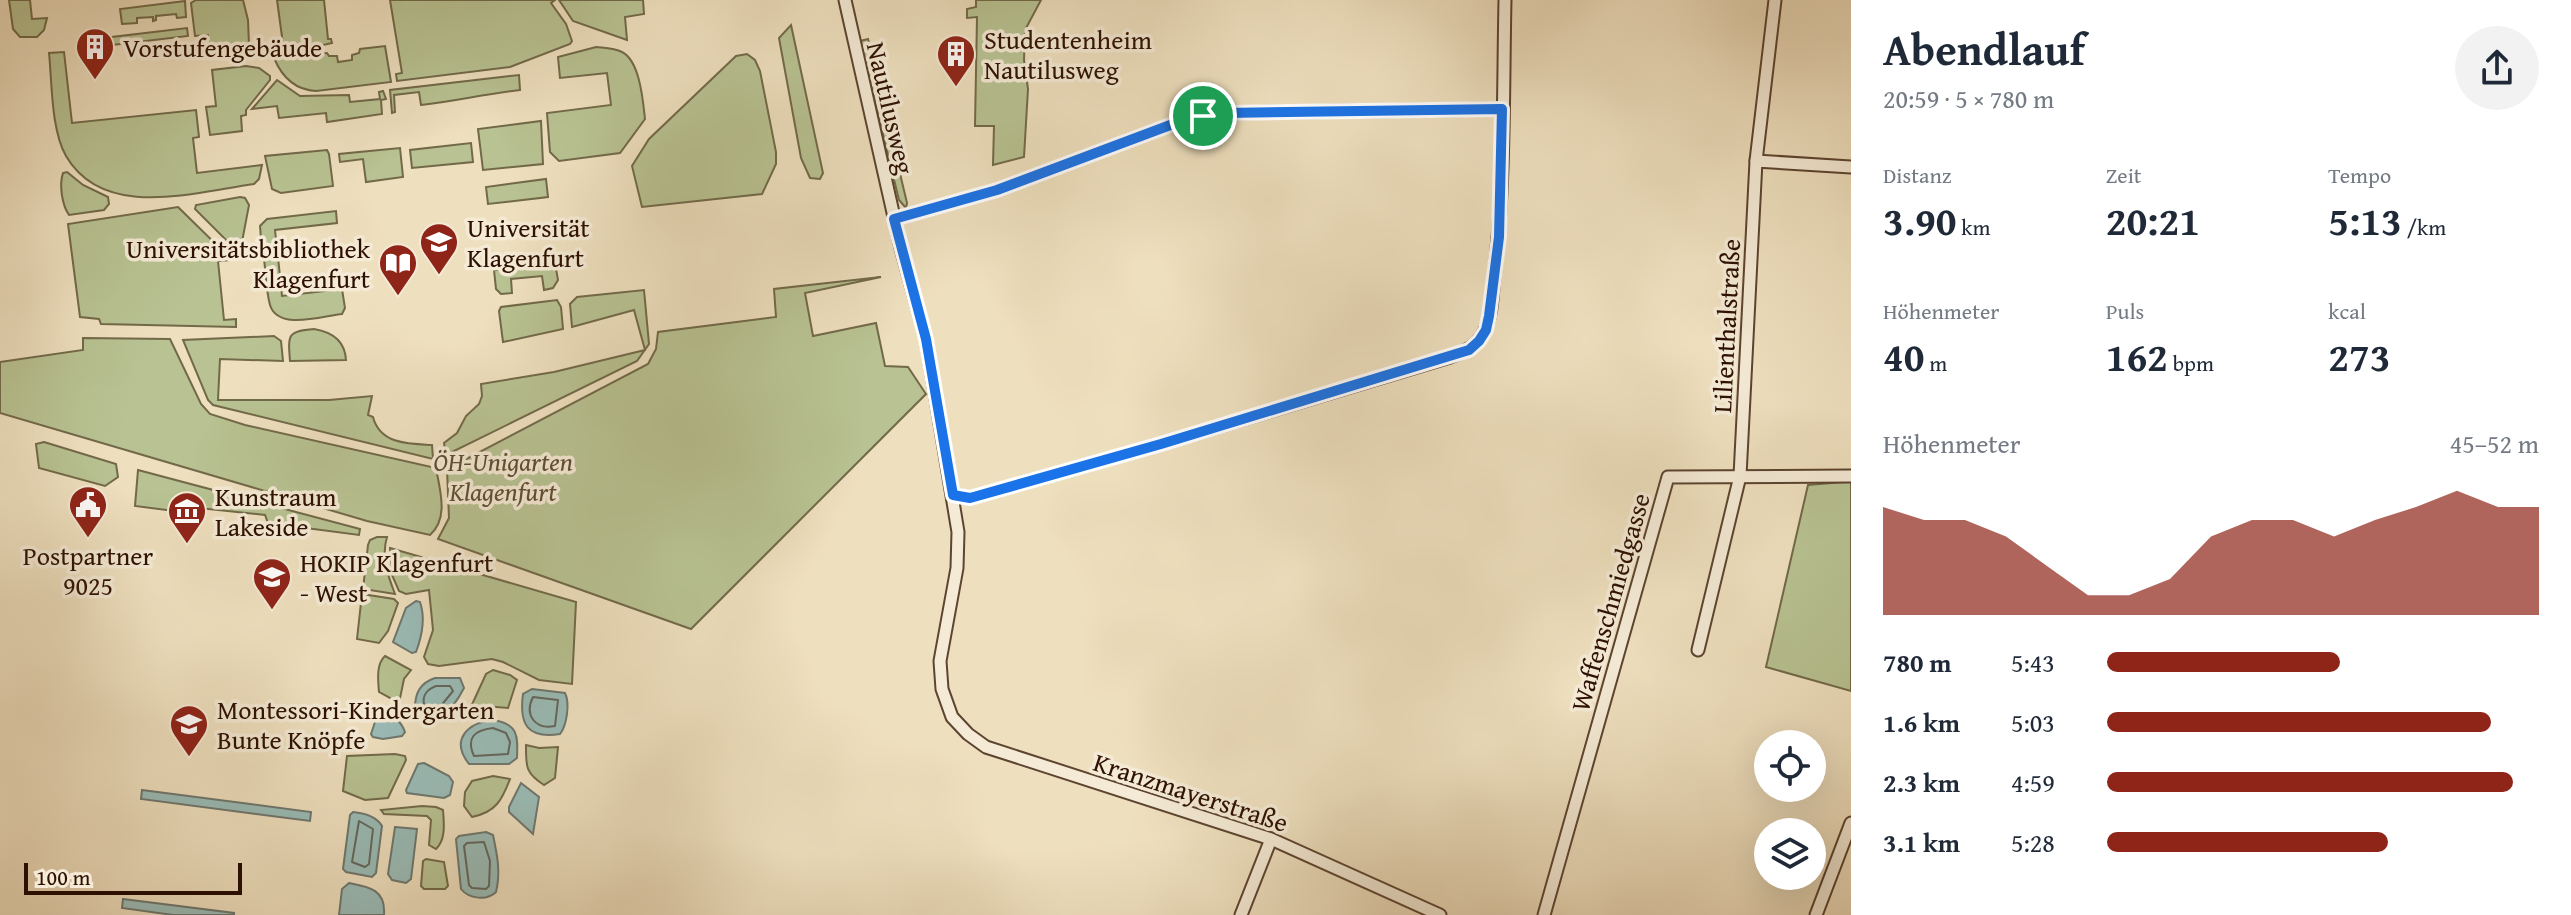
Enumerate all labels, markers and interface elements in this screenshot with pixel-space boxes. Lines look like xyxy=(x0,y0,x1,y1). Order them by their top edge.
text: Abendlauf xyxy=(1883,17,2085,81)
place label: Studentenheim Nautilusweg xyxy=(984,20,1152,89)
building icon: Vorstufengebäude xyxy=(74,26,116,81)
button: share xyxy=(2455,26,2539,110)
place label: Vorstufengebäude xyxy=(123,28,322,67)
building icon: Studentenheim Nautilusweg xyxy=(935,33,977,88)
street label: Nautilusweg xyxy=(857,38,925,178)
text: 20:59 · 5 × 780 m xyxy=(1883,79,2054,118)
pin xyxy=(1169,82,1237,150)
icon: arrive xyxy=(1181,94,1225,138)
text: Distanz xyxy=(1883,159,1951,191)
text: Zeit xyxy=(2106,159,2142,191)
text: Tempo xyxy=(2328,159,2391,191)
text: 3.90 xyxy=(1883,191,1956,250)
text: 20:21 xyxy=(2106,191,2200,250)
text: 5:13 xyxy=(2328,191,2402,250)
place label: Universität Klagenfurt xyxy=(467,208,590,277)
text: km xyxy=(1956,211,1990,243)
text: /km xyxy=(2402,211,2446,243)
school or university icon: Universität Klagenfurt xyxy=(418,221,460,276)
place label: Universitätsbibliothek Klagenfurt xyxy=(126,229,371,298)
street label: Lilienthalstraße xyxy=(1702,238,1750,414)
library icon: Universitätsbibliothek Klagenfurt xyxy=(377,242,419,297)
text: Höhenmeter xyxy=(1883,295,1999,327)
text: Puls xyxy=(2106,295,2144,327)
text: kcal xyxy=(2328,295,2366,327)
text: 40 xyxy=(1883,327,1924,386)
text: 162 xyxy=(2106,327,2168,386)
text: 273 xyxy=(2328,327,2391,386)
text: m xyxy=(1924,347,1947,379)
text: bpm xyxy=(2168,347,2214,379)
text: Höhenmeter xyxy=(1883,424,2020,463)
text: 45–52 m xyxy=(2450,424,2539,463)
park label: ÖH-Unigarten Klagenfurt xyxy=(433,442,573,511)
place label: Kunstraum Lakeside xyxy=(215,477,337,546)
public building icon: Postpartner 9025 xyxy=(67,484,109,539)
street label: Waffenschmiedgasse xyxy=(1560,488,1660,716)
museum icon: Kunstraum Lakeside xyxy=(166,490,208,545)
place label: Postpartner 9025 xyxy=(23,536,154,605)
place label: HOKIP Klagenfurt - West xyxy=(300,543,493,612)
school or university icon: HOKIP Klagenfurt - West xyxy=(251,556,293,611)
text: 780 m xyxy=(1883,643,1951,682)
text: 5:43 xyxy=(2011,643,2055,682)
place label: Montessori-Kindergarten Bunte Knöpfe xyxy=(217,690,495,759)
school or university icon: Montessori-Kindergarten Bunte Knöpfe xyxy=(168,703,210,758)
text: 1.6 km xyxy=(1883,703,1960,742)
text: 5:03 xyxy=(2011,703,2055,742)
map controls xyxy=(1754,730,1826,890)
button: locate xyxy=(1754,730,1826,802)
street label: Kranzmayerstraße xyxy=(1089,742,1293,842)
text: 2.3 km xyxy=(1883,763,1960,802)
text: 4:59 xyxy=(2011,763,2055,802)
button: layers xyxy=(1754,818,1826,890)
text: 3.1 km xyxy=(1883,823,1960,862)
text: 5:28 xyxy=(2011,823,2055,862)
scale bar xyxy=(24,859,242,895)
text: 100 m xyxy=(36,861,91,893)

